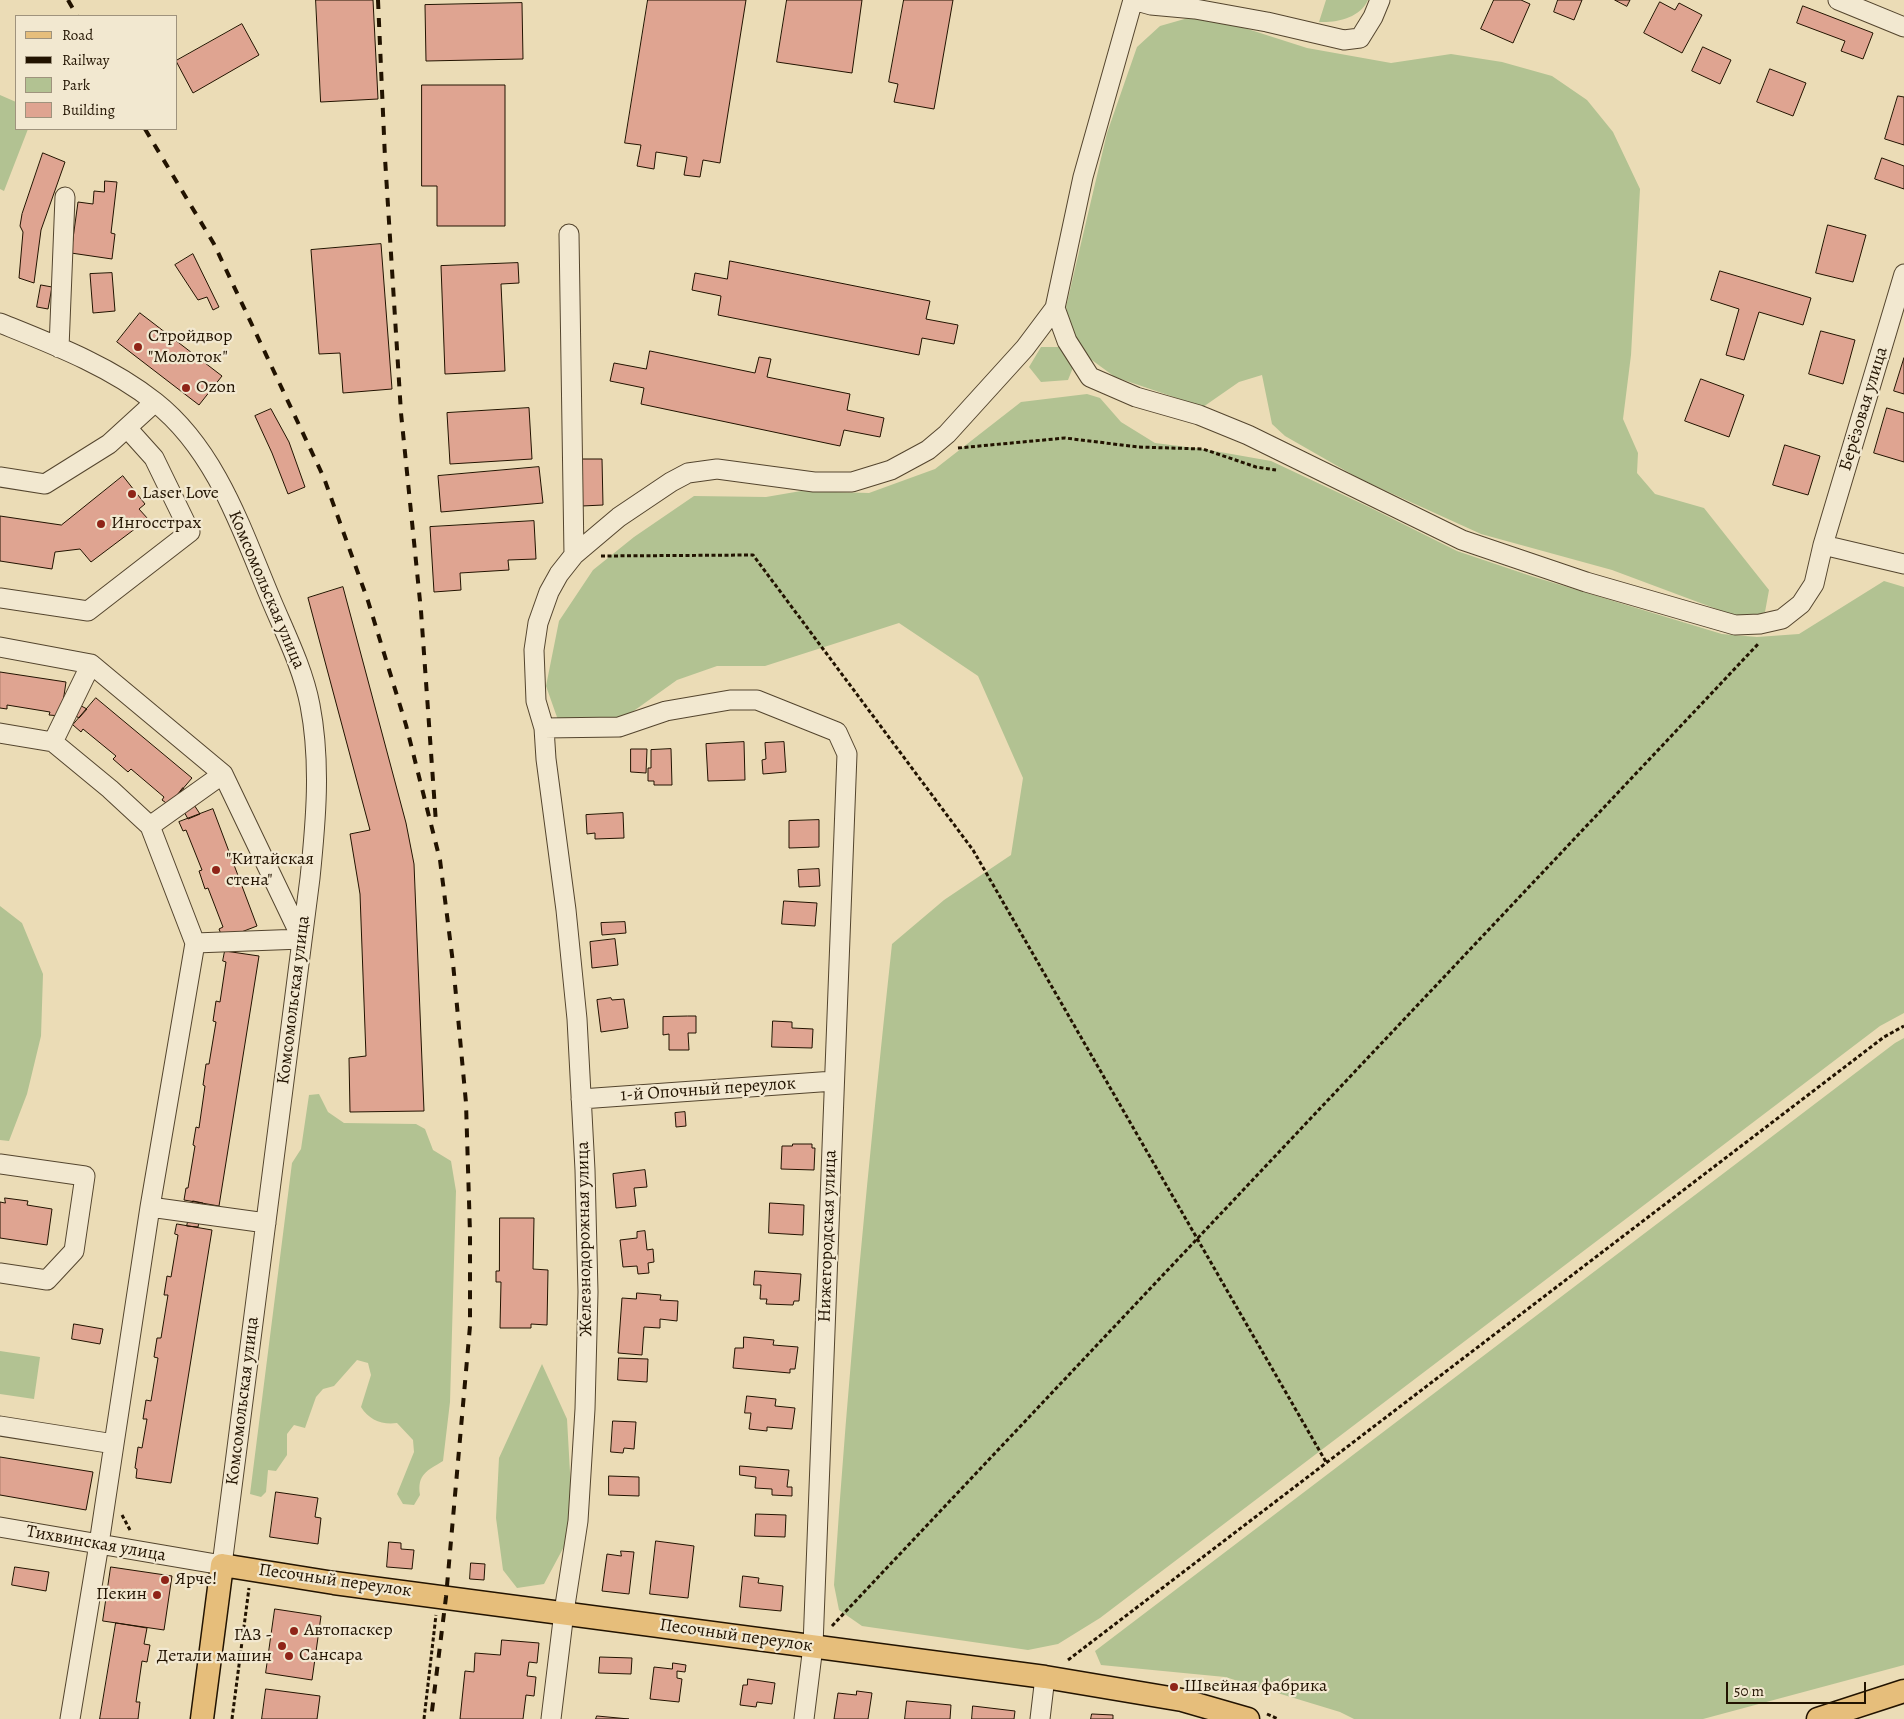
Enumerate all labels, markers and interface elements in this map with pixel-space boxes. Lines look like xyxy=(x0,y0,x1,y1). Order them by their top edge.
legend xyxy=(15,15,178,130)
text: Road xyxy=(62,25,93,45)
text: Railway xyxy=(62,50,109,70)
text: Park xyxy=(62,75,90,95)
text: Building xyxy=(62,100,115,120)
place label: Стройдвор "Молоток" xyxy=(148,326,232,368)
marker: Стройдвор "Молоток" xyxy=(132,341,144,353)
street label: Берёзовая улица xyxy=(1835,344,1893,474)
place label: Ozon xyxy=(196,377,236,399)
marker: Ozon xyxy=(180,382,192,394)
place label: Laser Love xyxy=(142,483,219,505)
marker: Laser Love xyxy=(126,488,138,500)
street label: Комсомольская улица xyxy=(223,508,309,672)
place label: Ингосстрах xyxy=(111,513,201,535)
marker: Ингосстрах xyxy=(95,518,107,530)
place label: "Китайская стена" xyxy=(226,849,314,892)
marker: "Китайская стена" xyxy=(210,864,222,876)
street label: Комсомольская улица xyxy=(273,914,315,1086)
street label: 1-й Опочный переулок xyxy=(620,1073,796,1107)
street label: Железнодорожная улица xyxy=(572,1141,598,1337)
street label: Нижегородская улица xyxy=(814,1149,842,1323)
street label: Комсомольская улица xyxy=(222,1315,264,1487)
street label: Тихвинская улица xyxy=(24,1521,168,1567)
street label: Песочный переулок xyxy=(257,1560,413,1602)
place label: Ярче! xyxy=(175,1569,217,1591)
marker: Ярче! xyxy=(159,1574,171,1586)
place label: Пекин xyxy=(96,1584,147,1606)
marker: Пекин xyxy=(151,1589,163,1601)
street label: Песочный переулок xyxy=(658,1615,814,1657)
place label: Автопаскер xyxy=(304,1620,393,1642)
place label: ГАЗ - Детали машин xyxy=(157,1625,272,1668)
marker: Автопаскер xyxy=(288,1625,300,1637)
marker: ГАЗ - Детали машин xyxy=(276,1640,288,1652)
place label: Сансара xyxy=(299,1645,363,1667)
marker: Сансара xyxy=(283,1650,295,1662)
scale bar xyxy=(1729,1672,1869,1704)
place label: Швейная фабрика xyxy=(1184,1676,1327,1698)
marker: Швейная фабрика xyxy=(1168,1681,1180,1693)
text: 50 m xyxy=(1734,1681,1764,1701)

